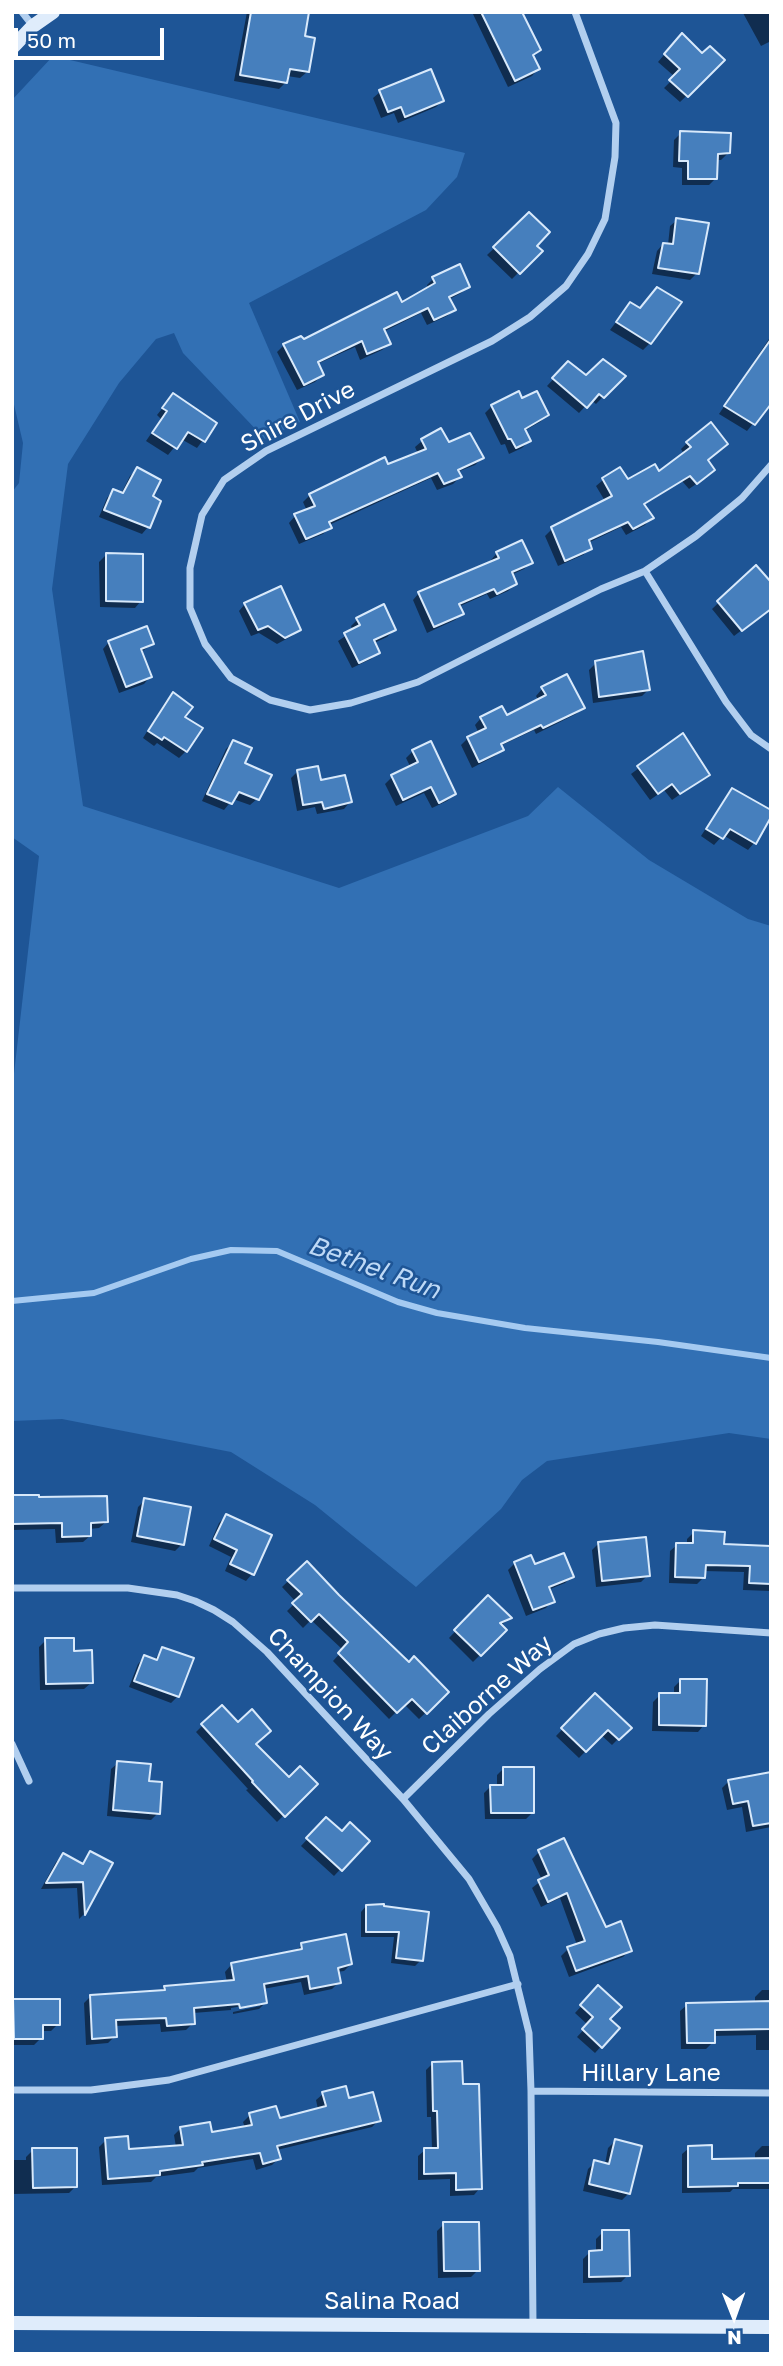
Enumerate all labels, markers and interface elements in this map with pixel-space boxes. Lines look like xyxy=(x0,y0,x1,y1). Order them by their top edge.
scale bar xyxy=(18,14,168,58)
text: 50 m xyxy=(27,27,76,53)
street label: Shire Drive xyxy=(236,375,360,459)
water label: Bethel Run xyxy=(304,1230,444,1306)
street label: Champion Way xyxy=(261,1622,399,1766)
street label: Claiborne Way xyxy=(416,1629,558,1761)
street label: Hillary Lane xyxy=(581,2059,721,2087)
north arrow xyxy=(699,2282,769,2352)
street label: Salina Road xyxy=(324,2287,460,2315)
text: N xyxy=(727,2327,742,2350)

